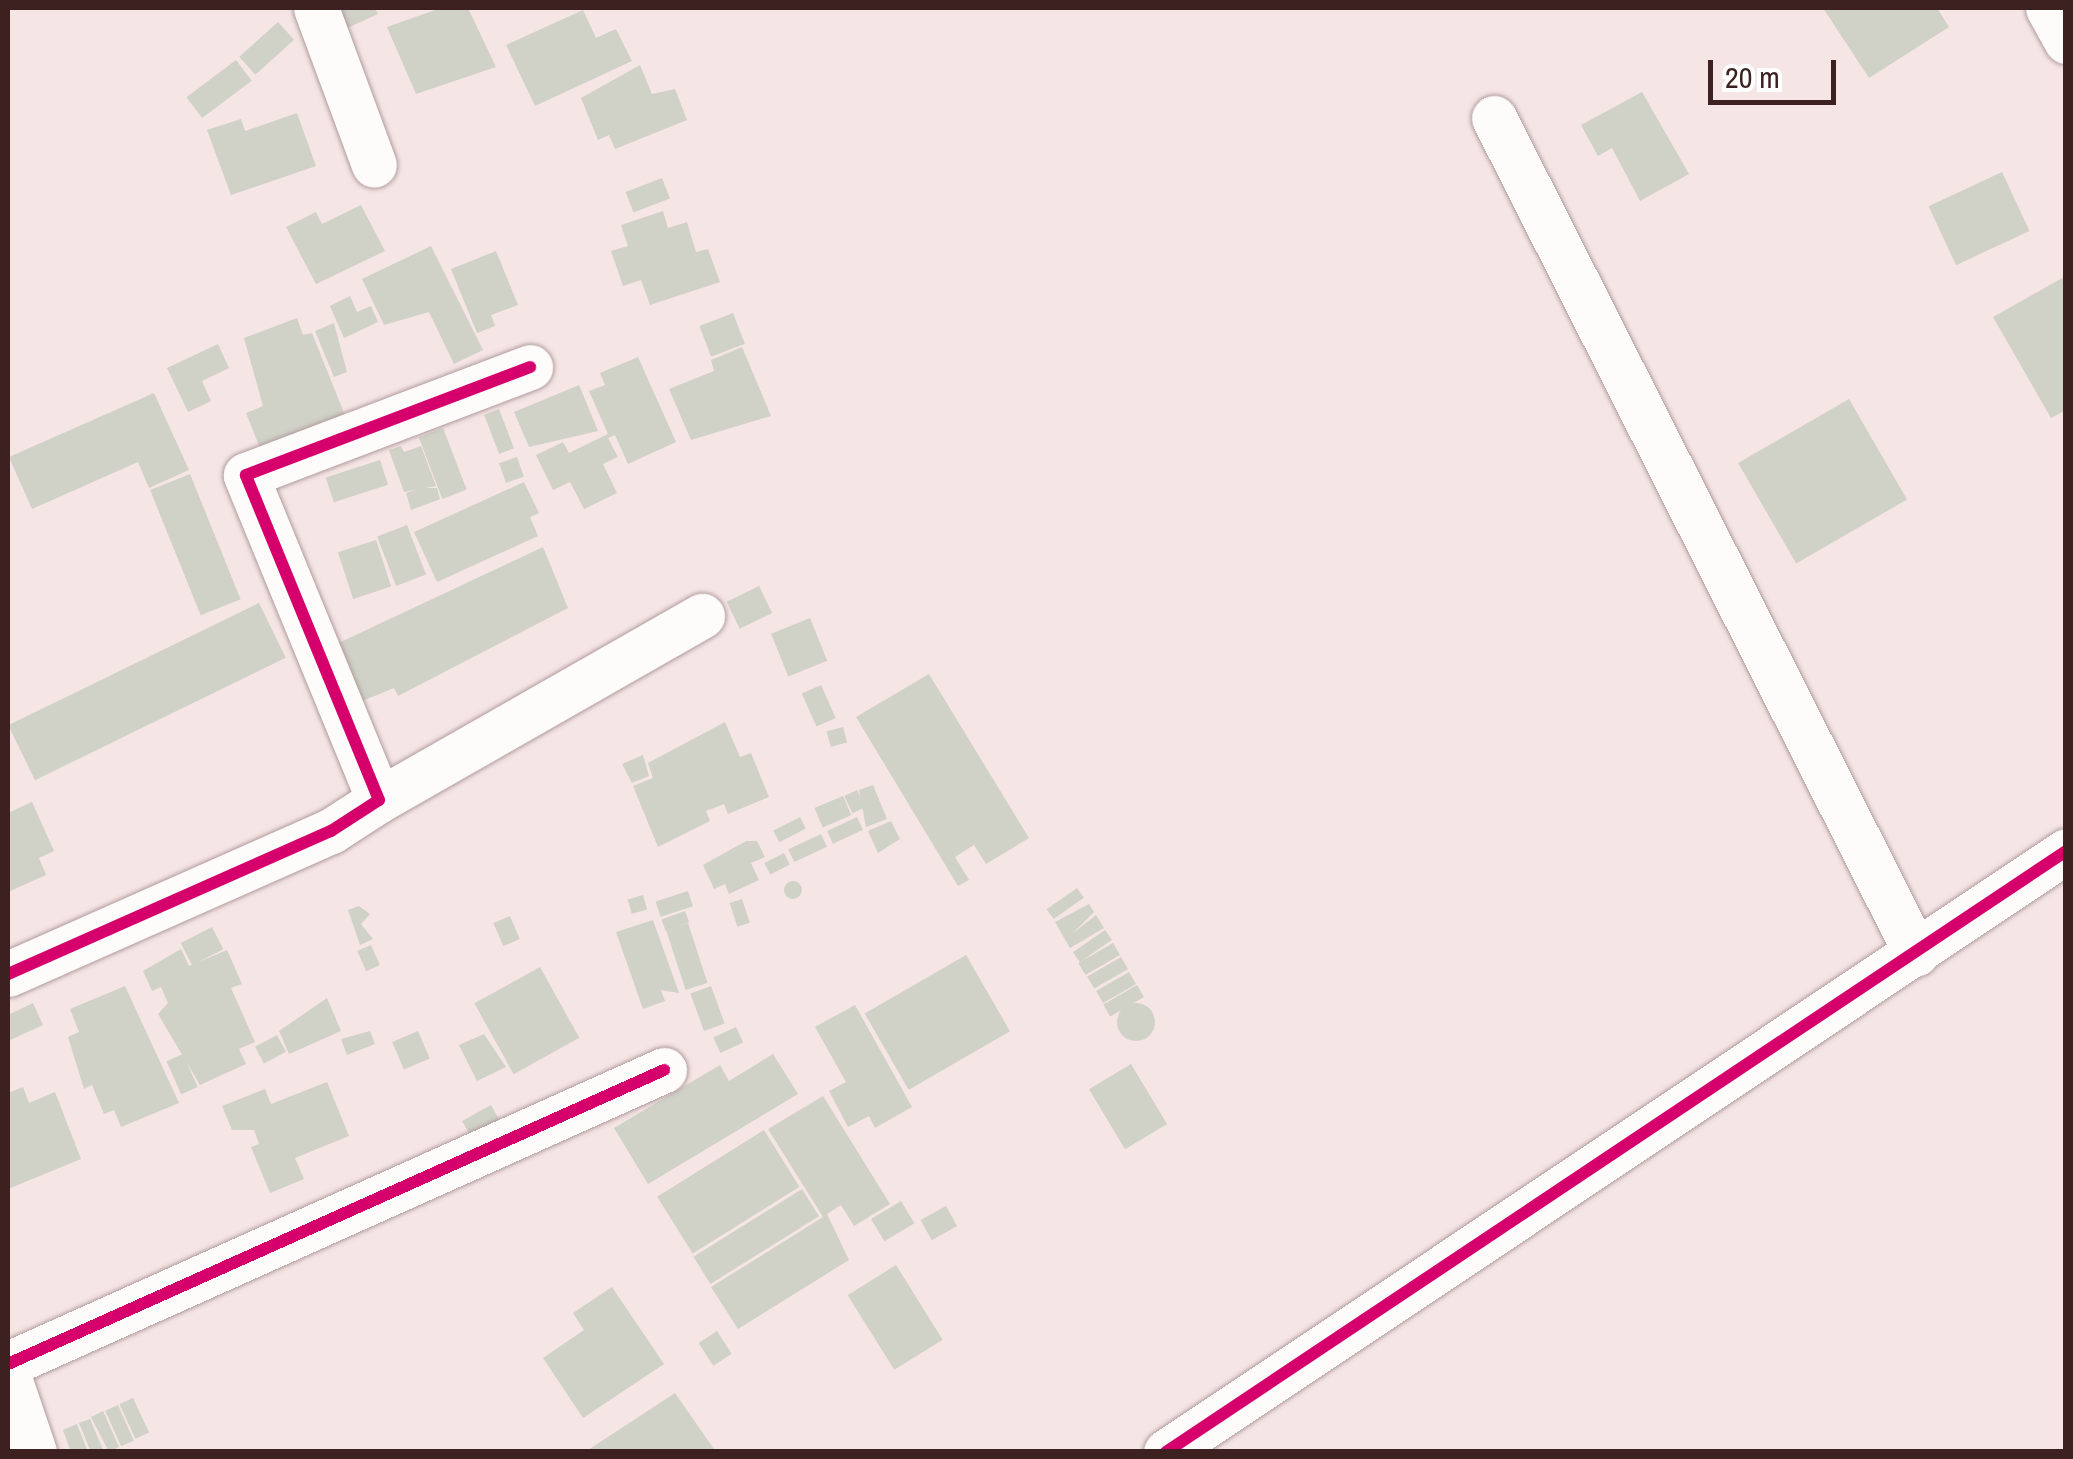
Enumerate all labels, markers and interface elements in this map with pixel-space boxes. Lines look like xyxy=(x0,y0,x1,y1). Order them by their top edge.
scale bar xyxy=(1713,40,1840,102)
text: 20 m xyxy=(1725,57,1780,97)

